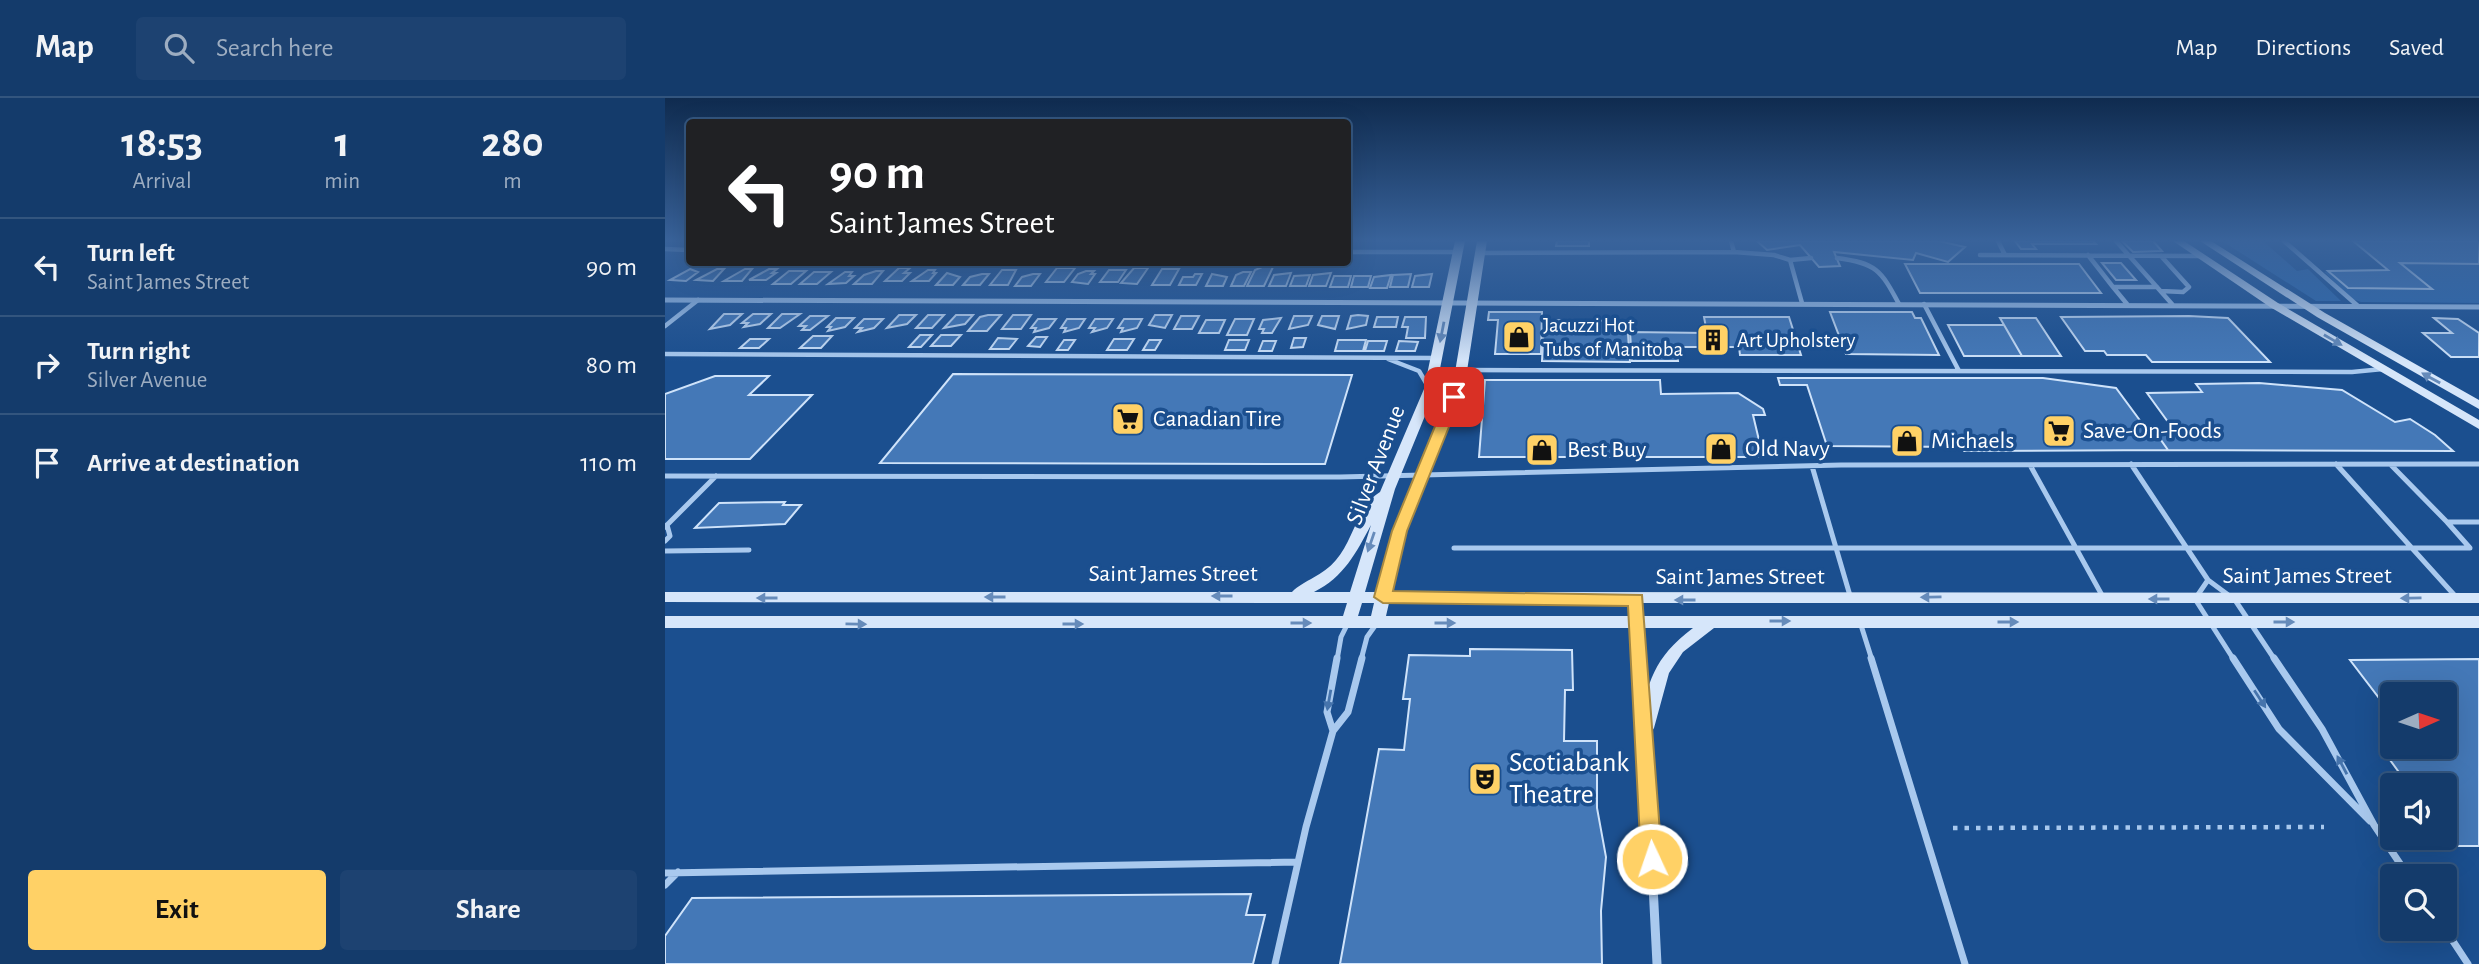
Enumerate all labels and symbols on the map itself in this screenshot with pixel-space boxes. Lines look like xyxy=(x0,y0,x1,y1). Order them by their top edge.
place label: Jacuzzi Hot Tubs of Manitoba xyxy=(1543,315,1683,360)
shop icon: Jacuzzi Hot Tubs of Manitoba xyxy=(1500,318,1538,356)
one-way arrow xyxy=(1436,321,1447,343)
building icon: Art Upholstery xyxy=(1694,321,1732,359)
place label: Art Upholstery xyxy=(1737,330,1856,351)
one-way arrow xyxy=(2323,333,2342,346)
pin xyxy=(1424,367,1484,427)
one-way arrow xyxy=(2422,372,2441,384)
supermarket icon: Canadian Tire xyxy=(1109,400,1147,438)
street label: Silver Avenue xyxy=(1342,402,1410,528)
place label: Canadian Tire xyxy=(1153,407,1282,431)
supermarket icon: Save-On-Foods xyxy=(2040,412,2078,450)
place label: Save-On-Foods xyxy=(2083,419,2222,443)
shop icon: Michaels xyxy=(1888,422,1926,460)
place label: Michaels xyxy=(1931,429,2014,453)
shop icon: Old Navy xyxy=(1702,430,1740,468)
shop icon: Best Buy xyxy=(1523,431,1561,469)
place label: Old Navy xyxy=(1745,437,1830,461)
place label: Best Buy xyxy=(1567,438,1646,462)
one-way arrow xyxy=(1365,532,1376,553)
street label: Saint James Street xyxy=(1088,562,1258,586)
street label: Saint James Street xyxy=(2222,564,2392,588)
street label: Saint James Street xyxy=(1655,565,1825,589)
one-way arrow xyxy=(1211,590,1233,602)
one-way arrow xyxy=(984,591,1006,603)
one-way arrow xyxy=(756,592,778,604)
one-way arrow xyxy=(1920,592,1942,603)
one-way arrow xyxy=(2400,592,2422,604)
one-way arrow xyxy=(2148,593,2170,605)
one-way arrow xyxy=(1674,594,1696,606)
one-way arrow xyxy=(1769,615,1791,627)
one-way arrow xyxy=(1997,616,2019,628)
one-way arrow xyxy=(2273,616,2295,628)
one-way arrow xyxy=(1290,617,1312,629)
one-way arrow xyxy=(1434,617,1456,628)
one-way arrow xyxy=(845,618,867,630)
one-way arrow xyxy=(1063,618,1085,630)
north arrow xyxy=(2380,682,2457,760)
one-way arrow xyxy=(1323,689,1334,711)
one-way arrow xyxy=(2253,690,2266,709)
place label: Scotiabank Theatre xyxy=(1509,749,1629,809)
one-way arrow xyxy=(2336,755,2348,775)
theatre icon: Scotiabank Theatre xyxy=(1466,760,1504,798)
position arrow xyxy=(1615,822,1689,896)

